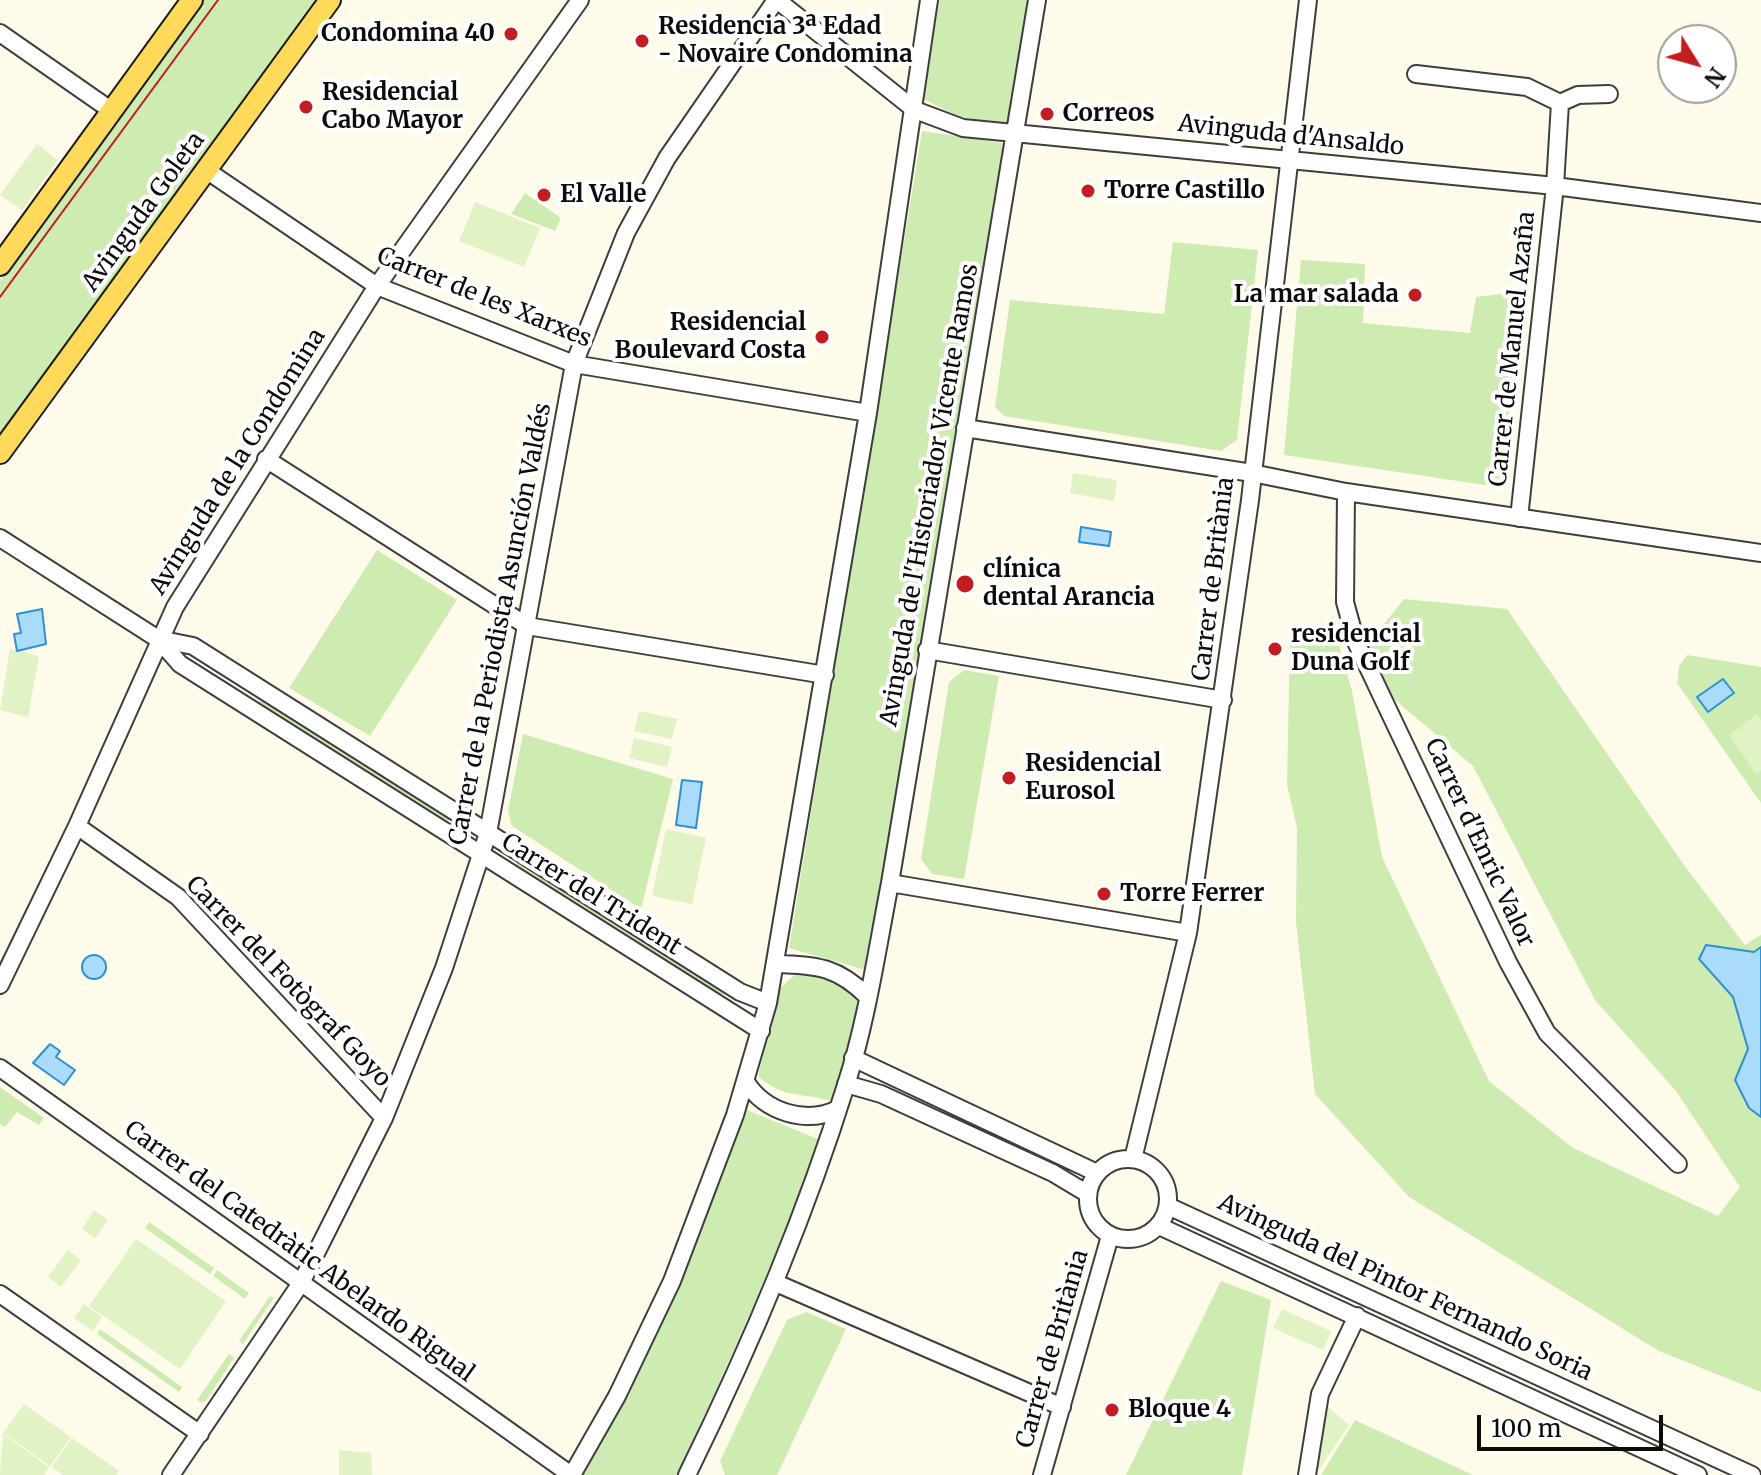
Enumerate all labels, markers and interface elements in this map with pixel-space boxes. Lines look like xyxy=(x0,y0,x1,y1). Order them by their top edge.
place label: Residencia 3ª Edad - Novaire Condomina xyxy=(658,13,913,69)
place label: Condomina 40 xyxy=(321,20,495,48)
north arrow xyxy=(1657,24,1737,104)
marker: Condomina 40 xyxy=(502,25,520,43)
marker: Residencia 3ª Edad - Novaire Condomina xyxy=(633,32,651,50)
text: N xyxy=(1698,62,1731,93)
place label: Residencial Cabo Mayor xyxy=(322,79,463,135)
marker: Residencial Cabo Mayor xyxy=(297,98,315,116)
place label: Correos xyxy=(1063,100,1155,128)
marker: Correos xyxy=(1038,105,1056,123)
street label: Avinguda d'Ansaldo xyxy=(1177,110,1405,162)
street label: Avinguda Goleta xyxy=(77,127,211,297)
place label: Torre Castillo xyxy=(1104,177,1265,205)
place label: El Valle xyxy=(560,181,646,209)
marker: Torre Castillo xyxy=(1079,182,1097,200)
marker: El Valle xyxy=(535,186,553,204)
street label: Carrer de Manuel Azaña xyxy=(1484,210,1542,488)
street label: Carrer de les Xarxes xyxy=(373,242,595,354)
street label: Avinguda de l'Historiador Vicente Ramos xyxy=(875,261,985,729)
place label: La mar salada xyxy=(1234,281,1399,309)
marker: La mar salada xyxy=(1406,286,1424,304)
place label: Residencial Boulevard Costa xyxy=(615,309,806,365)
street label: Avinguda de la Condomina xyxy=(144,324,332,600)
marker: Residencial Boulevard Costa xyxy=(813,328,831,346)
street label: Carrer de la Periodista Asunción Valdés xyxy=(444,401,558,847)
street label: Carrer de Britània xyxy=(1187,476,1241,682)
place label: clínica dental Arancia xyxy=(983,556,1155,612)
marker: clínica dental Arancia xyxy=(954,573,976,595)
place label: residencial Duna Golf xyxy=(1291,621,1421,677)
marker: residencial Duna Golf xyxy=(1266,640,1284,658)
street label: Carrer d'Enric Valor xyxy=(1418,734,1540,952)
place label: Residencial Eurosol xyxy=(1025,750,1161,806)
marker: Residencial Eurosol xyxy=(1000,769,1018,787)
street label: Carrer del Trident xyxy=(496,828,686,962)
street label: Carrer del Fotògraf Goyo xyxy=(180,870,396,1094)
place label: Torre Ferrer xyxy=(1120,880,1264,908)
marker: Torre Ferrer xyxy=(1095,885,1113,903)
street label: Carrer del Catedràtic Abelardo Rigual xyxy=(118,1115,480,1389)
street label: Avinguda del Pintor Fernando Soria xyxy=(1213,1188,1597,1388)
street label: Carrer de Britània xyxy=(1011,1247,1095,1451)
place label: Bloque 4 xyxy=(1128,1396,1231,1424)
scale bar xyxy=(1481,1399,1667,1449)
marker: Bloque 4 xyxy=(1103,1401,1121,1419)
text: 100 m xyxy=(1491,1413,1561,1444)

